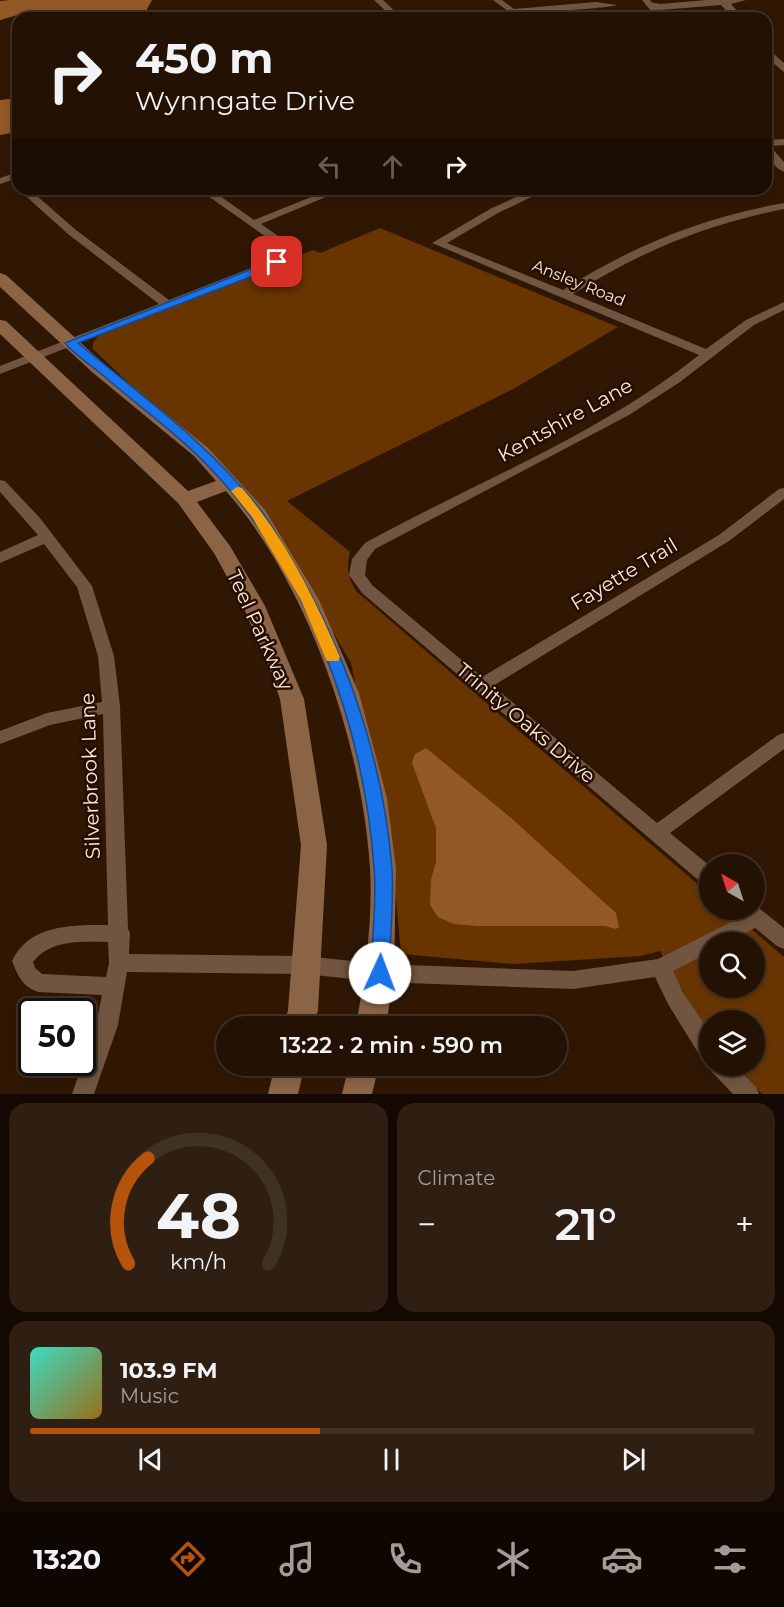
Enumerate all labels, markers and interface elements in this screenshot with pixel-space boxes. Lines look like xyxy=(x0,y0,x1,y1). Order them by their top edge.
text: 450 m xyxy=(135,32,273,84)
icon: right xyxy=(36,36,114,114)
text: Wynngate Drive xyxy=(135,84,355,117)
icon: left xyxy=(313,150,346,183)
icon: ahead xyxy=(376,150,409,183)
icon: right xyxy=(439,150,472,183)
pin xyxy=(251,236,302,287)
icon: arrive xyxy=(260,245,293,278)
street label: Ansley Road xyxy=(530,256,628,310)
street label: Kentshire Lane xyxy=(493,373,637,467)
street label: Fayette Trail xyxy=(566,533,682,615)
street label: Teel Parkway xyxy=(222,566,298,694)
street label: Trinity Oaks Drive xyxy=(452,658,600,788)
street label: Silverbrook Lane xyxy=(75,692,105,860)
north arrow xyxy=(699,854,765,920)
map controls xyxy=(699,854,765,1076)
button: search xyxy=(699,932,765,998)
position arrow xyxy=(348,941,412,1005)
speed limit sign: 50 xyxy=(18,998,96,1076)
button: layers xyxy=(699,1010,765,1076)
text: 13:22 · 2 min · 590 m xyxy=(280,1032,503,1059)
text: Climate xyxy=(418,1166,495,1190)
text: 48 xyxy=(156,1178,241,1254)
text: 21° xyxy=(555,1196,617,1251)
text: − xyxy=(418,1204,436,1244)
text: + xyxy=(735,1204,754,1244)
text: km/h xyxy=(170,1249,227,1275)
text: 103.9 FM xyxy=(120,1357,217,1384)
text: Music xyxy=(120,1384,179,1408)
icon: previous xyxy=(134,1443,167,1476)
icon: pause xyxy=(375,1443,408,1476)
icon: next xyxy=(617,1443,650,1476)
icon: directions xyxy=(167,1538,209,1580)
icon: music xyxy=(276,1538,318,1580)
icon: phone xyxy=(384,1538,426,1580)
icon: climate xyxy=(492,1538,534,1580)
icon: car xyxy=(601,1538,643,1580)
icon: filters xyxy=(709,1538,751,1580)
text: 13:20 xyxy=(33,1543,101,1576)

